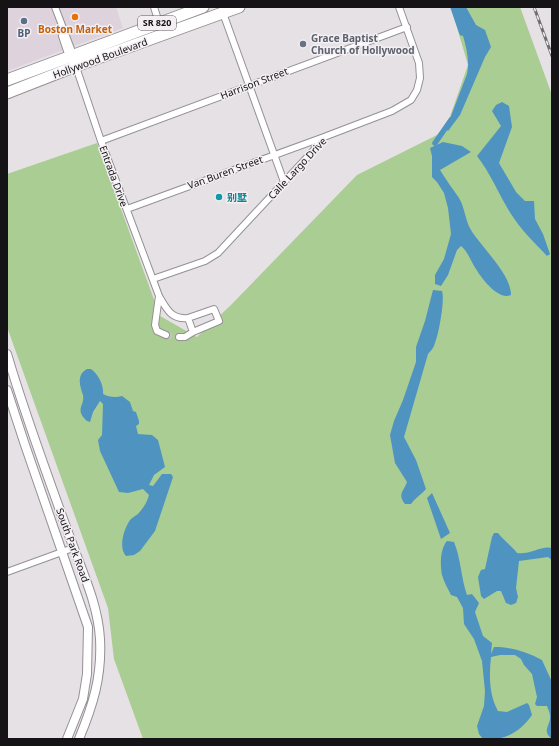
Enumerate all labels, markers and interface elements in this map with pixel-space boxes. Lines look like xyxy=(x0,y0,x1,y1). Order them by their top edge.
marker: Boston Market xyxy=(70,12,80,22)
marker: BP xyxy=(19,16,29,26)
road number: SR 820 xyxy=(138,16,176,30)
place label: Boston Market xyxy=(38,22,113,36)
place label: BP xyxy=(18,26,30,40)
place label: Grace Baptist Church of Hollywood xyxy=(311,31,415,57)
street label: Hollywood Boulevard xyxy=(51,34,149,82)
marker: Grace Baptist Church of Hollywood xyxy=(298,39,308,49)
street label: Harrison Street xyxy=(218,64,290,102)
street label: Calle Largo Drive xyxy=(265,134,330,202)
street label: Entrada Drive xyxy=(96,144,132,209)
street label: Van Buren Street xyxy=(185,152,265,192)
place label: 别墅 xyxy=(227,190,247,204)
marker: 别墅 xyxy=(214,192,224,202)
street label: South Park Road xyxy=(53,506,93,584)

